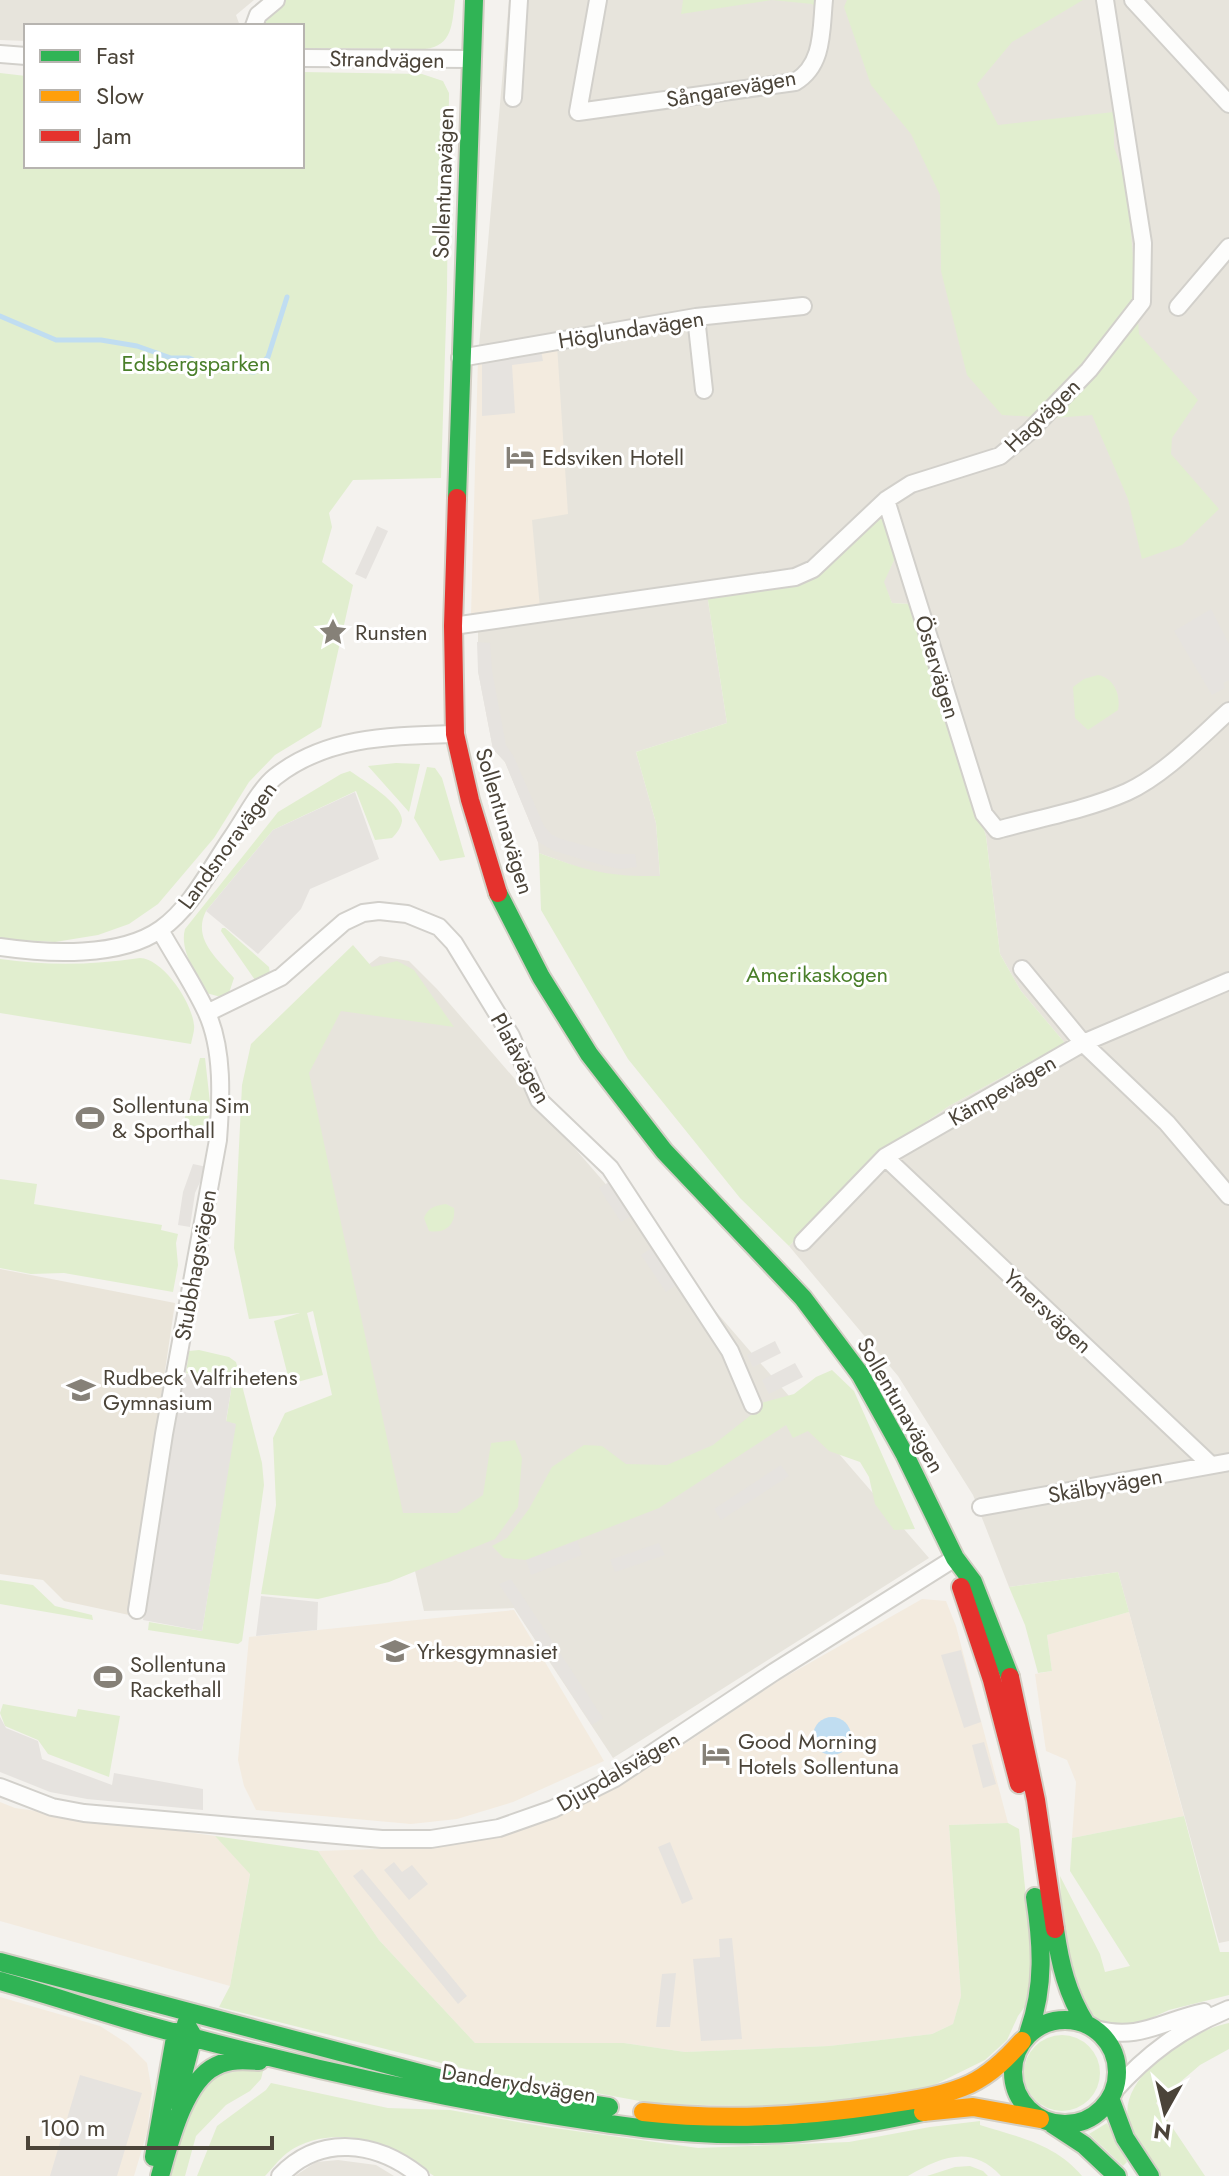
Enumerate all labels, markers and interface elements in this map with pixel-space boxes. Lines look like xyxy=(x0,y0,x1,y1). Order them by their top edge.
legend xyxy=(24,24,304,168)
text: Fast xyxy=(96,38,134,73)
street label: Strandvägen xyxy=(329,42,445,76)
street label: Sångarevägen xyxy=(664,61,798,115)
text: Slow xyxy=(96,78,144,113)
street label: Sollentunavägen xyxy=(424,107,462,259)
text: Jam xyxy=(93,118,132,153)
street label: Höglundavägen xyxy=(556,302,706,356)
park label: Edsbergsparken xyxy=(122,347,270,379)
street label: Hagvägen xyxy=(997,371,1087,459)
place label: Edsviken Hotell xyxy=(542,441,684,473)
hotel icon: Edsviken Hotell xyxy=(505,442,535,472)
street label: Östervägen xyxy=(907,611,969,723)
place label: Runsten xyxy=(355,616,427,648)
place icon: Runsten xyxy=(318,617,348,647)
street label: Sollentunavägen xyxy=(468,744,542,898)
street label: Landsnoravägen xyxy=(170,775,284,915)
park label: Amerikaskogen xyxy=(746,958,888,990)
street label: Platåvägen xyxy=(483,1007,559,1109)
street label: Kämpevägen xyxy=(942,1046,1062,1134)
place label: Sollentuna Sim & Sporthall xyxy=(112,1089,250,1146)
sports icon: Sollentuna Sim & Sporthall xyxy=(75,1103,105,1133)
street label: Stubbhagsvägen xyxy=(166,1187,224,1343)
street label: Ymersvägen xyxy=(996,1261,1100,1361)
street label: Sollentunavägen xyxy=(849,1331,953,1479)
place label: Rudbeck Valfrihetens Gymnasium xyxy=(103,1361,298,1418)
school or university icon: Rudbeck Valfrihetens Gymnasium xyxy=(66,1375,96,1405)
street label: Skälbyvägen xyxy=(1045,1459,1165,1511)
place label: Yrkesgymnasiet xyxy=(417,1635,558,1667)
school or university icon: Yrkesgymnasiet xyxy=(380,1636,410,1666)
place label: Sollentuna Rackethall xyxy=(130,1648,226,1705)
sports icon: Sollentuna Rackethall xyxy=(93,1662,123,1692)
street label: Djupdalsvägen xyxy=(551,1723,685,1819)
place label: Good Morning Hotels Sollentuna xyxy=(738,1725,899,1782)
hotel icon: Good Morning Hotels Sollentuna xyxy=(701,1739,731,1769)
street label: Danderydsvägen xyxy=(439,2055,599,2111)
north arrow xyxy=(1125,2072,1205,2152)
scale bar xyxy=(28,2100,272,2150)
text: 100 m xyxy=(40,2110,106,2145)
text: N xyxy=(1151,2115,1173,2149)

